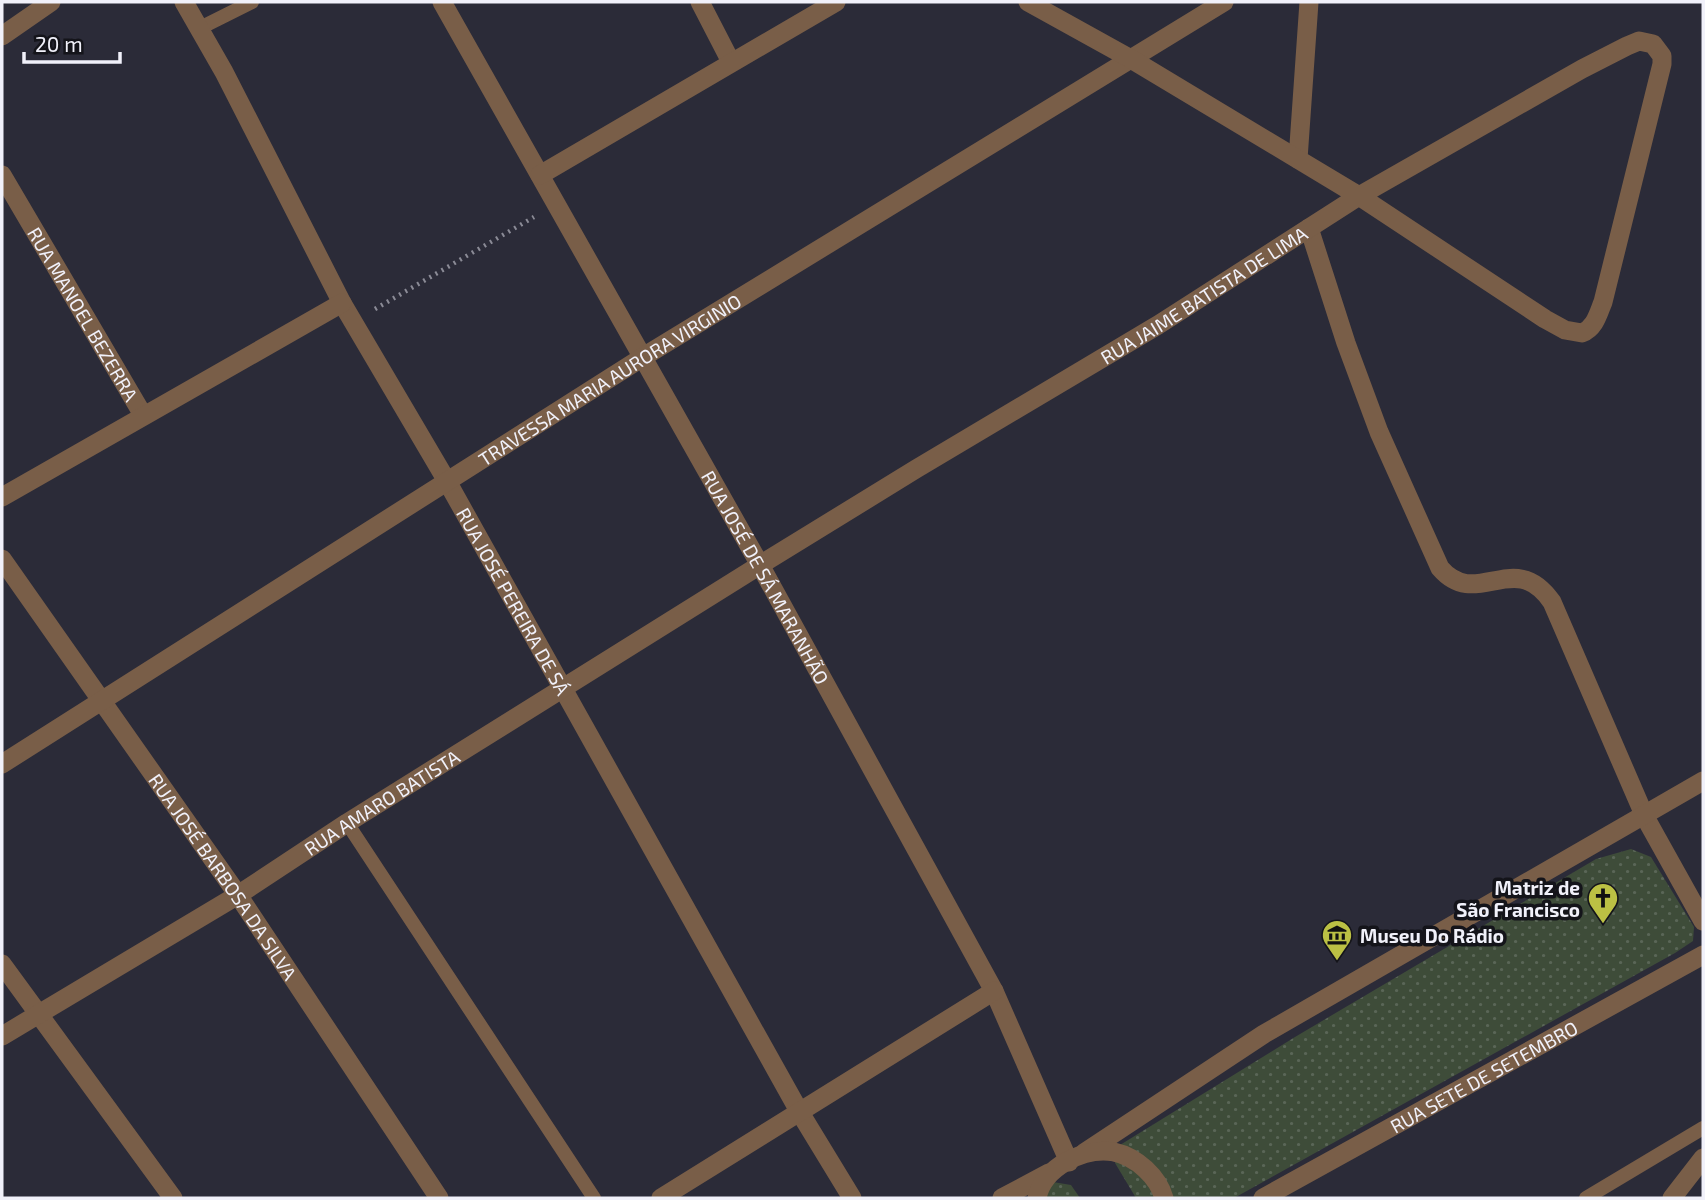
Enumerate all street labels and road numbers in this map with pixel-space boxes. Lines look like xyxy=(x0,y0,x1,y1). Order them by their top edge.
street label: RUA JAIME BATISTA DE LIMA xyxy=(1096,221,1311,368)
street label: RUA MANOEL BEZERRA xyxy=(24,223,144,405)
street label: TRAVESSA MARIA AURORA VIRGINIO xyxy=(474,289,745,470)
street label: RUA JOSÉ DE SÁ MARANHÃO xyxy=(697,466,834,688)
street label: RUA JOSÉ PEREIRA DE SÁ xyxy=(452,503,575,699)
street label: RUA AMARO BATISTA xyxy=(300,744,464,860)
street label: RUA JOSÉ BARBOSA DA SILVA xyxy=(145,769,302,984)
street label: RUA SETE DE SETEMBRO xyxy=(1386,1015,1581,1137)

